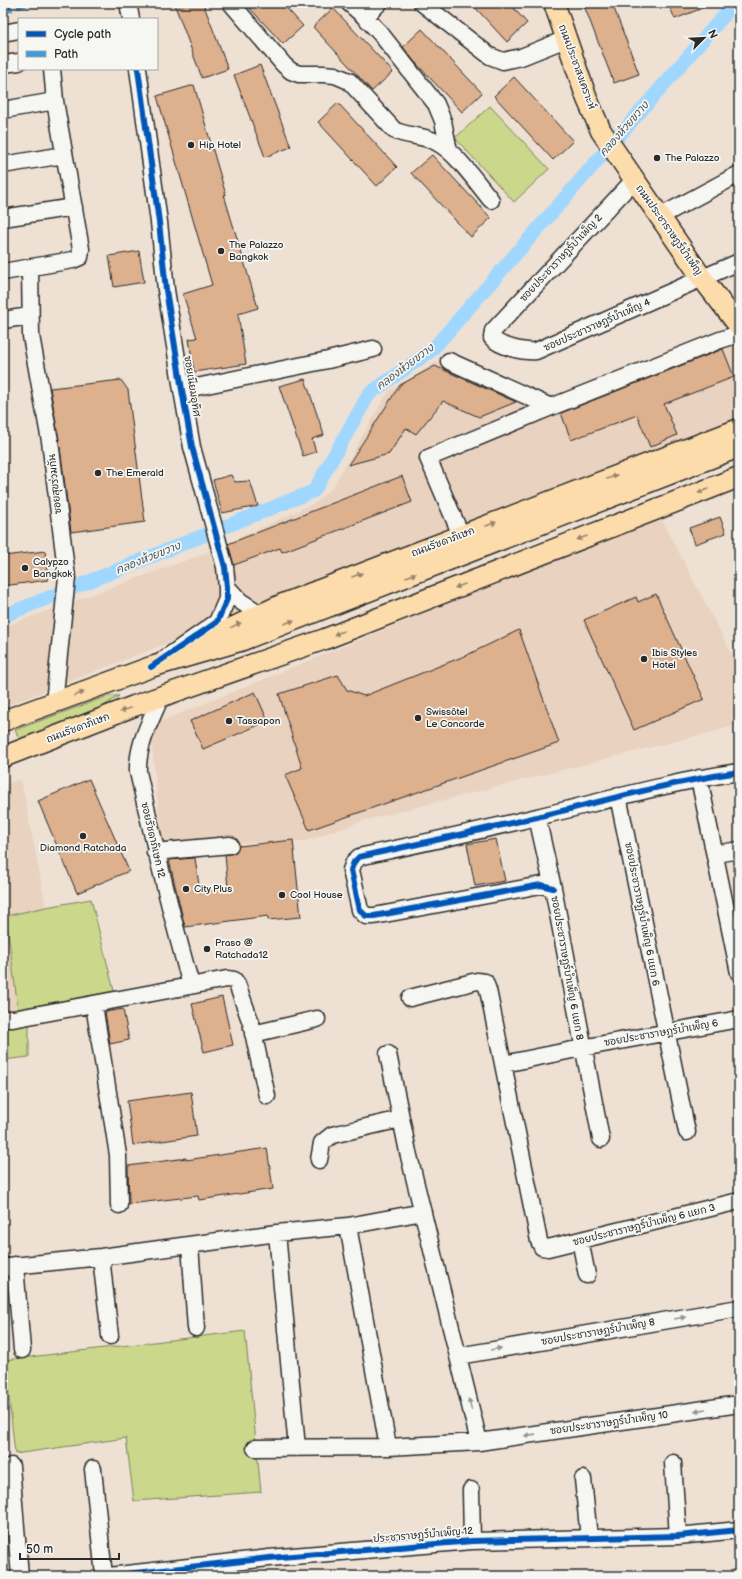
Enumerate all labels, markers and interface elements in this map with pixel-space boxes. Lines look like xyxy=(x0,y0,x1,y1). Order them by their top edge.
legend xyxy=(18,18,158,70)
north arrow xyxy=(684,18,724,58)
street label: ถนนประชาสงเคราะห์ xyxy=(556,22,600,111)
text: Cycle path xyxy=(54,27,111,42)
text: N xyxy=(705,28,720,41)
text: Path xyxy=(54,47,79,62)
water label: คลองห้วยขวาง xyxy=(596,97,652,159)
place label: Hip Hotel xyxy=(199,139,241,151)
marker: Hip Hotel xyxy=(186,140,196,150)
place label: The Palazzo xyxy=(665,152,720,164)
marker: The Palazzo xyxy=(652,153,662,163)
street label: ถนนประชาราษฎร์บำเพ็ญ xyxy=(633,181,706,278)
street label: ซอยประชาราษฎร์บำเพ็ญ 2 xyxy=(516,210,605,304)
place label: The Palazzo Bangkok xyxy=(229,239,284,263)
marker: The Palazzo Bangkok xyxy=(216,246,226,256)
street label: ซอยประชาราษฎร์บำเพ็ญ 4 xyxy=(541,294,652,354)
water label: คลองห้วยขวาง xyxy=(373,339,438,393)
street label: ซอยเนียมอุทิศ xyxy=(179,355,204,418)
street label: ซอยสุขร่วมกัน xyxy=(45,453,66,515)
place label: The Emerald xyxy=(106,467,164,479)
marker: The Emerald xyxy=(93,468,103,478)
one-way arrow xyxy=(607,474,619,480)
one-way arrow xyxy=(696,489,708,495)
one-way arrow xyxy=(485,520,497,526)
street label: ถนนรัชดาภิเษก xyxy=(409,523,476,560)
one-way arrow xyxy=(575,536,587,542)
water label: คลองห้วยขวาง xyxy=(113,538,184,577)
place label: Calypzo Bangkok xyxy=(33,556,72,580)
marker: Calypzo Bangkok xyxy=(20,563,30,573)
one-way arrow xyxy=(405,571,417,577)
one-way arrow xyxy=(351,572,363,578)
one-way arrow xyxy=(454,583,466,589)
one-way arrow xyxy=(284,618,296,624)
one-way arrow xyxy=(231,622,242,628)
one-way arrow xyxy=(333,630,345,636)
place label: Ibis Styles Hotel xyxy=(652,647,697,671)
marker: Ibis Styles Hotel xyxy=(639,654,649,664)
one-way arrow xyxy=(74,690,86,696)
place label: Swissôtel Le Concorde xyxy=(426,706,485,730)
one-way arrow xyxy=(118,707,130,713)
street label: ถนนรัชดาภิเษก xyxy=(44,709,111,746)
marker: Swissôtel Le Concorde xyxy=(413,713,423,723)
place label: Tassapon xyxy=(237,715,281,727)
marker: Tassapon xyxy=(224,716,234,726)
street label: ซอยรัชดาภิเษก 12 xyxy=(138,801,169,879)
marker: Diamond Ratchada xyxy=(78,831,88,841)
street label: ซอยประชาราษฎร์บำเพ็ญ 6 แยก 6 xyxy=(622,841,664,987)
place label: Diamond Ratchada xyxy=(40,842,127,854)
place label: City Plus xyxy=(194,883,232,895)
marker: City Plus xyxy=(181,884,191,894)
place label: Cool House xyxy=(290,889,343,901)
marker: Cool House xyxy=(277,890,287,900)
street label: ซอยประชาราษฎร์บำเพ็ญ 6 แยก 8 xyxy=(548,895,588,1041)
place label: Praso @ Ratchada12 xyxy=(215,937,268,961)
marker: Praso @ Ratchada12 xyxy=(202,944,212,954)
street label: ซอยประชาราษฎร์บำเพ็ญ 6 xyxy=(603,1015,719,1049)
street label: ซอยประชาราษฎร์บำเพ็ญ 6 แยก 3 xyxy=(571,1200,716,1249)
street label: ซอยประชาราษฎร์บำเพ็ญ 8 xyxy=(540,1314,656,1348)
one-way arrow xyxy=(674,1315,686,1321)
one-way arrow xyxy=(490,1346,502,1352)
one-way arrow xyxy=(466,1398,472,1410)
street label: ซอยประชาราษฎร์บำเพ็ญ 10 xyxy=(549,1407,669,1437)
one-way arrow xyxy=(694,1407,707,1413)
one-way arrow xyxy=(524,1432,536,1438)
street label: ประชาราษฎร์บำเพ็ญ 12 xyxy=(372,1523,474,1545)
scale bar xyxy=(20,1535,119,1561)
text: 50 m xyxy=(26,1542,53,1557)

